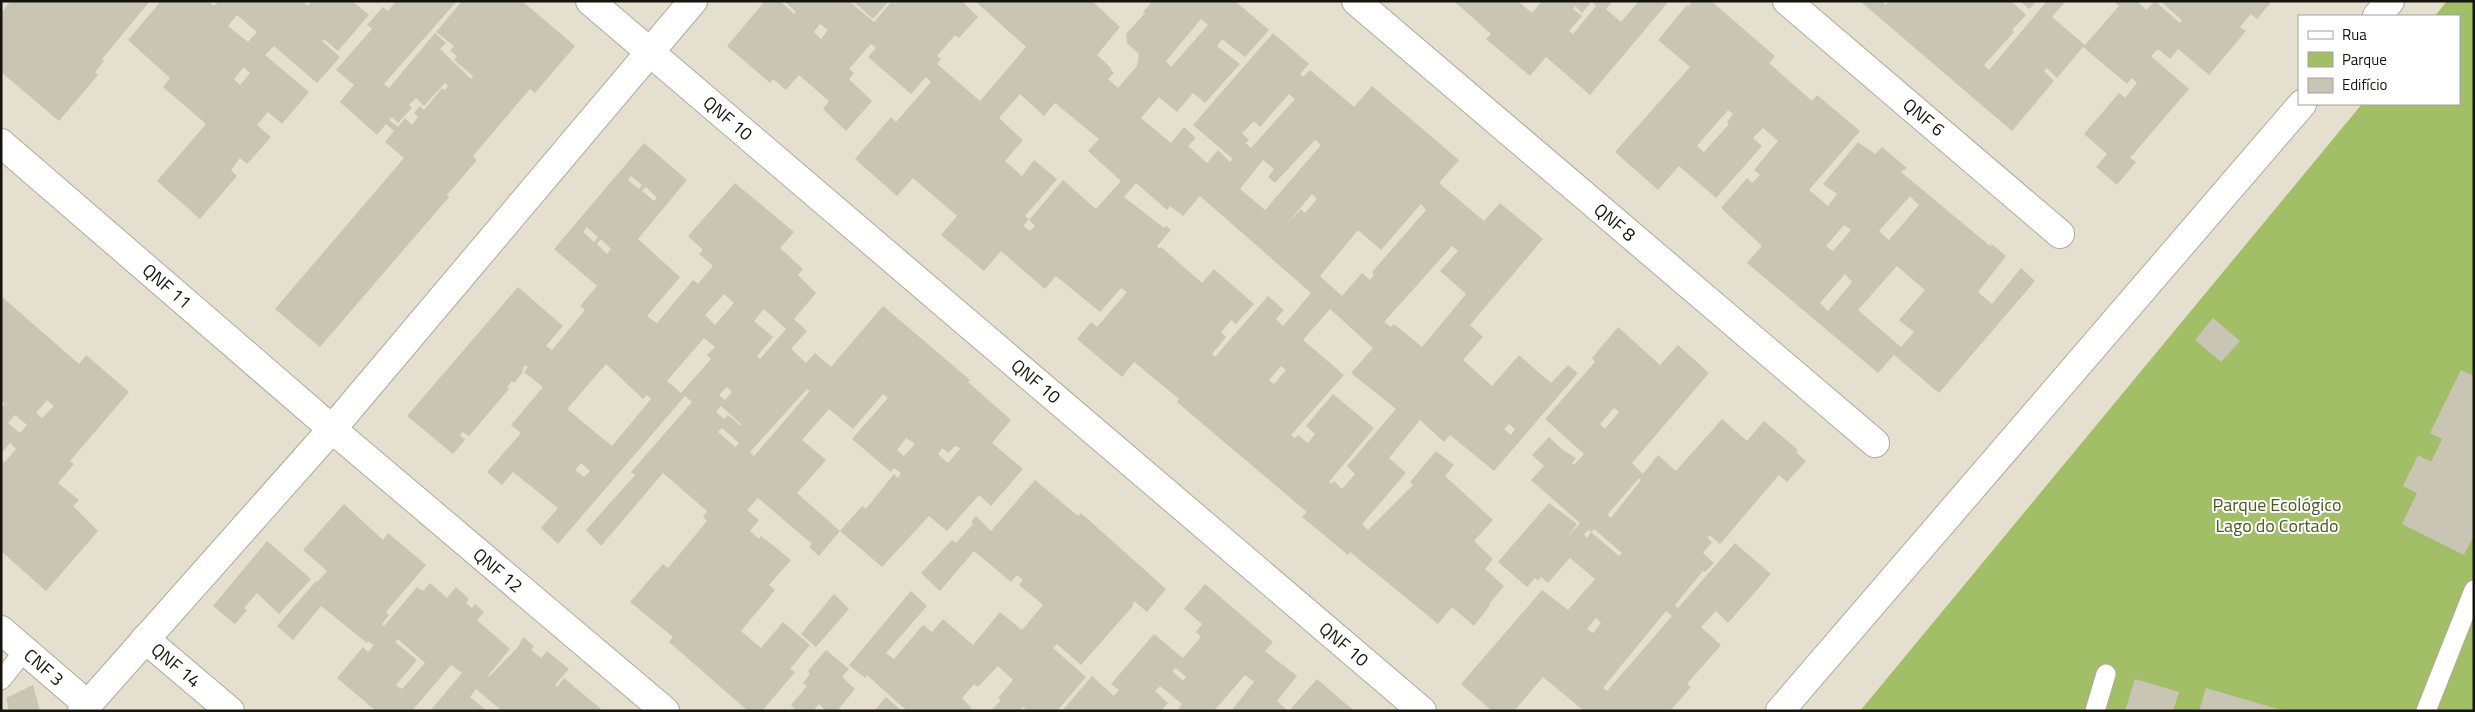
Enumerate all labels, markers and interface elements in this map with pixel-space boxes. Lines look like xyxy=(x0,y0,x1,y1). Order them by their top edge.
legend xyxy=(2298,15,2460,105)
text: Rua xyxy=(2342,23,2367,46)
text: Parque xyxy=(2342,48,2387,71)
text: Edifício xyxy=(2342,73,2387,96)
street label: QNF 10 xyxy=(697,89,759,147)
street label: QNF 6 xyxy=(1897,91,1951,143)
street label: QNF 8 xyxy=(1588,196,1642,248)
street label: QNF 11 xyxy=(136,257,198,315)
street label: QNF 10 xyxy=(1005,352,1067,410)
park label: Parque Ecológico Lago do Cortado xyxy=(2213,491,2341,539)
street label: QNF 12 xyxy=(467,541,529,599)
street label: QNF 10 xyxy=(1313,615,1375,673)
street label: QNF 14 xyxy=(145,636,207,694)
street label: CNF 3 xyxy=(18,642,70,692)

